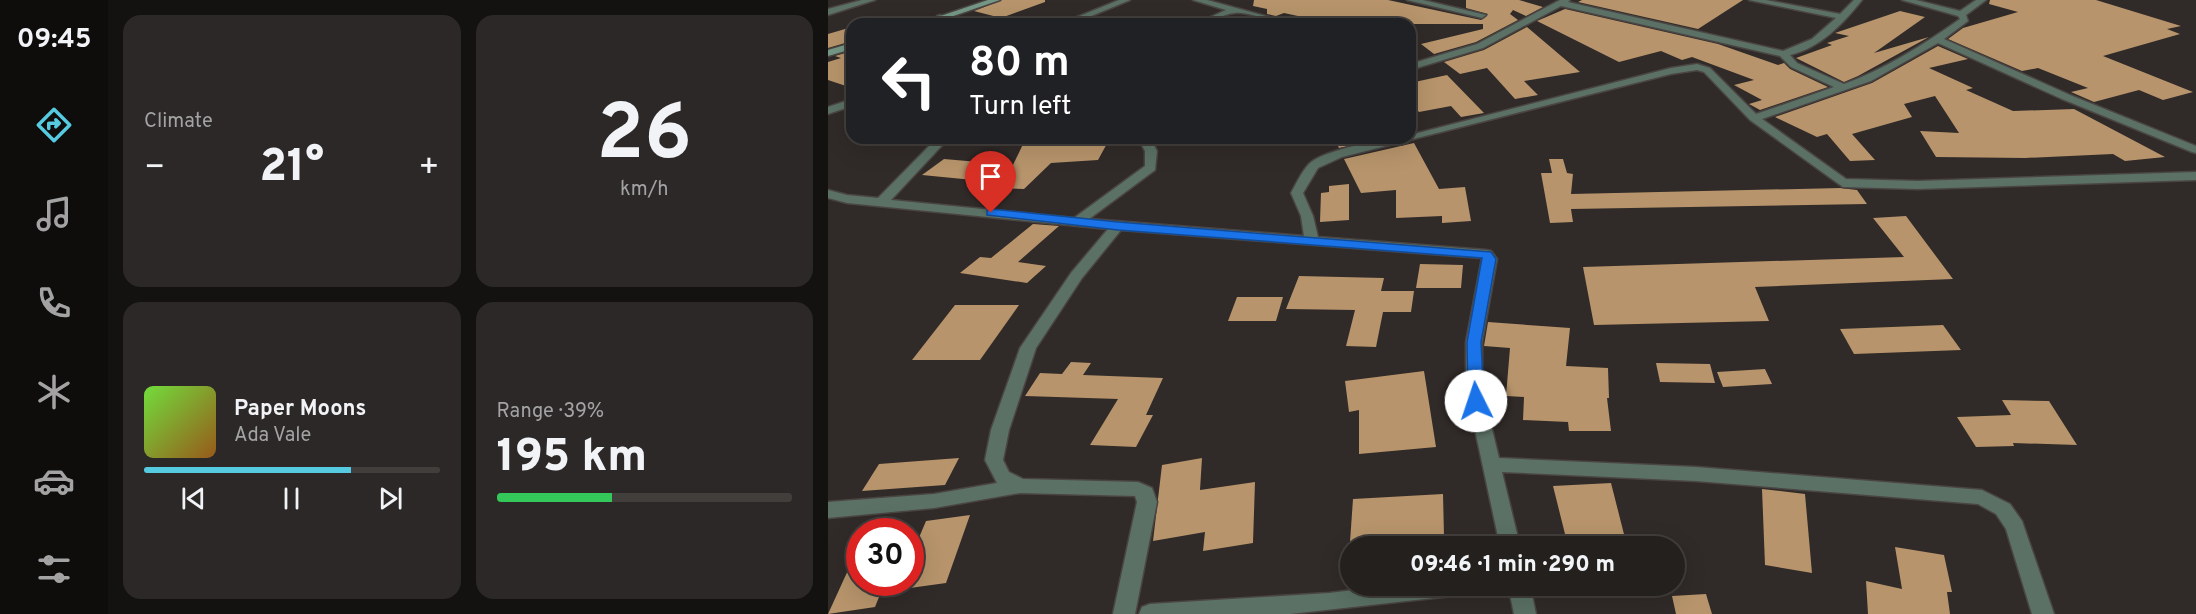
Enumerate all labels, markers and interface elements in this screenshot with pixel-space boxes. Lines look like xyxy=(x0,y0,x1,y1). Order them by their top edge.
text: 09:45 xyxy=(17,23,91,57)
text: 80 m xyxy=(969,38,1070,91)
icon: left xyxy=(870,42,948,120)
text: 26 xyxy=(596,88,692,187)
text: Turn left xyxy=(969,90,1071,124)
icon: directions xyxy=(33,104,75,146)
text: Climate xyxy=(144,109,213,135)
text: 21° xyxy=(259,140,324,197)
text: − xyxy=(144,148,165,190)
text: + xyxy=(418,148,439,190)
pin xyxy=(965,151,1016,213)
icon: arrive xyxy=(974,160,1007,193)
text: km/h xyxy=(620,177,669,203)
icon: music xyxy=(33,193,75,235)
icon: phone xyxy=(33,282,75,324)
position arrow xyxy=(1444,369,1508,433)
icon: climate xyxy=(33,371,75,413)
text: Paper Moons xyxy=(234,396,366,423)
text: Range · 39% xyxy=(497,399,604,425)
text: Ada Vale xyxy=(234,423,311,449)
text: 195 km xyxy=(497,430,647,487)
icon: car xyxy=(33,460,75,502)
icon: previous xyxy=(177,482,210,515)
icon: pause xyxy=(275,482,308,515)
icon: next xyxy=(374,482,407,515)
speed limit sign: 30 xyxy=(846,518,924,596)
icon: filters xyxy=(33,548,75,590)
text: 09:46 · 1 min · 290 m xyxy=(1410,552,1615,579)

